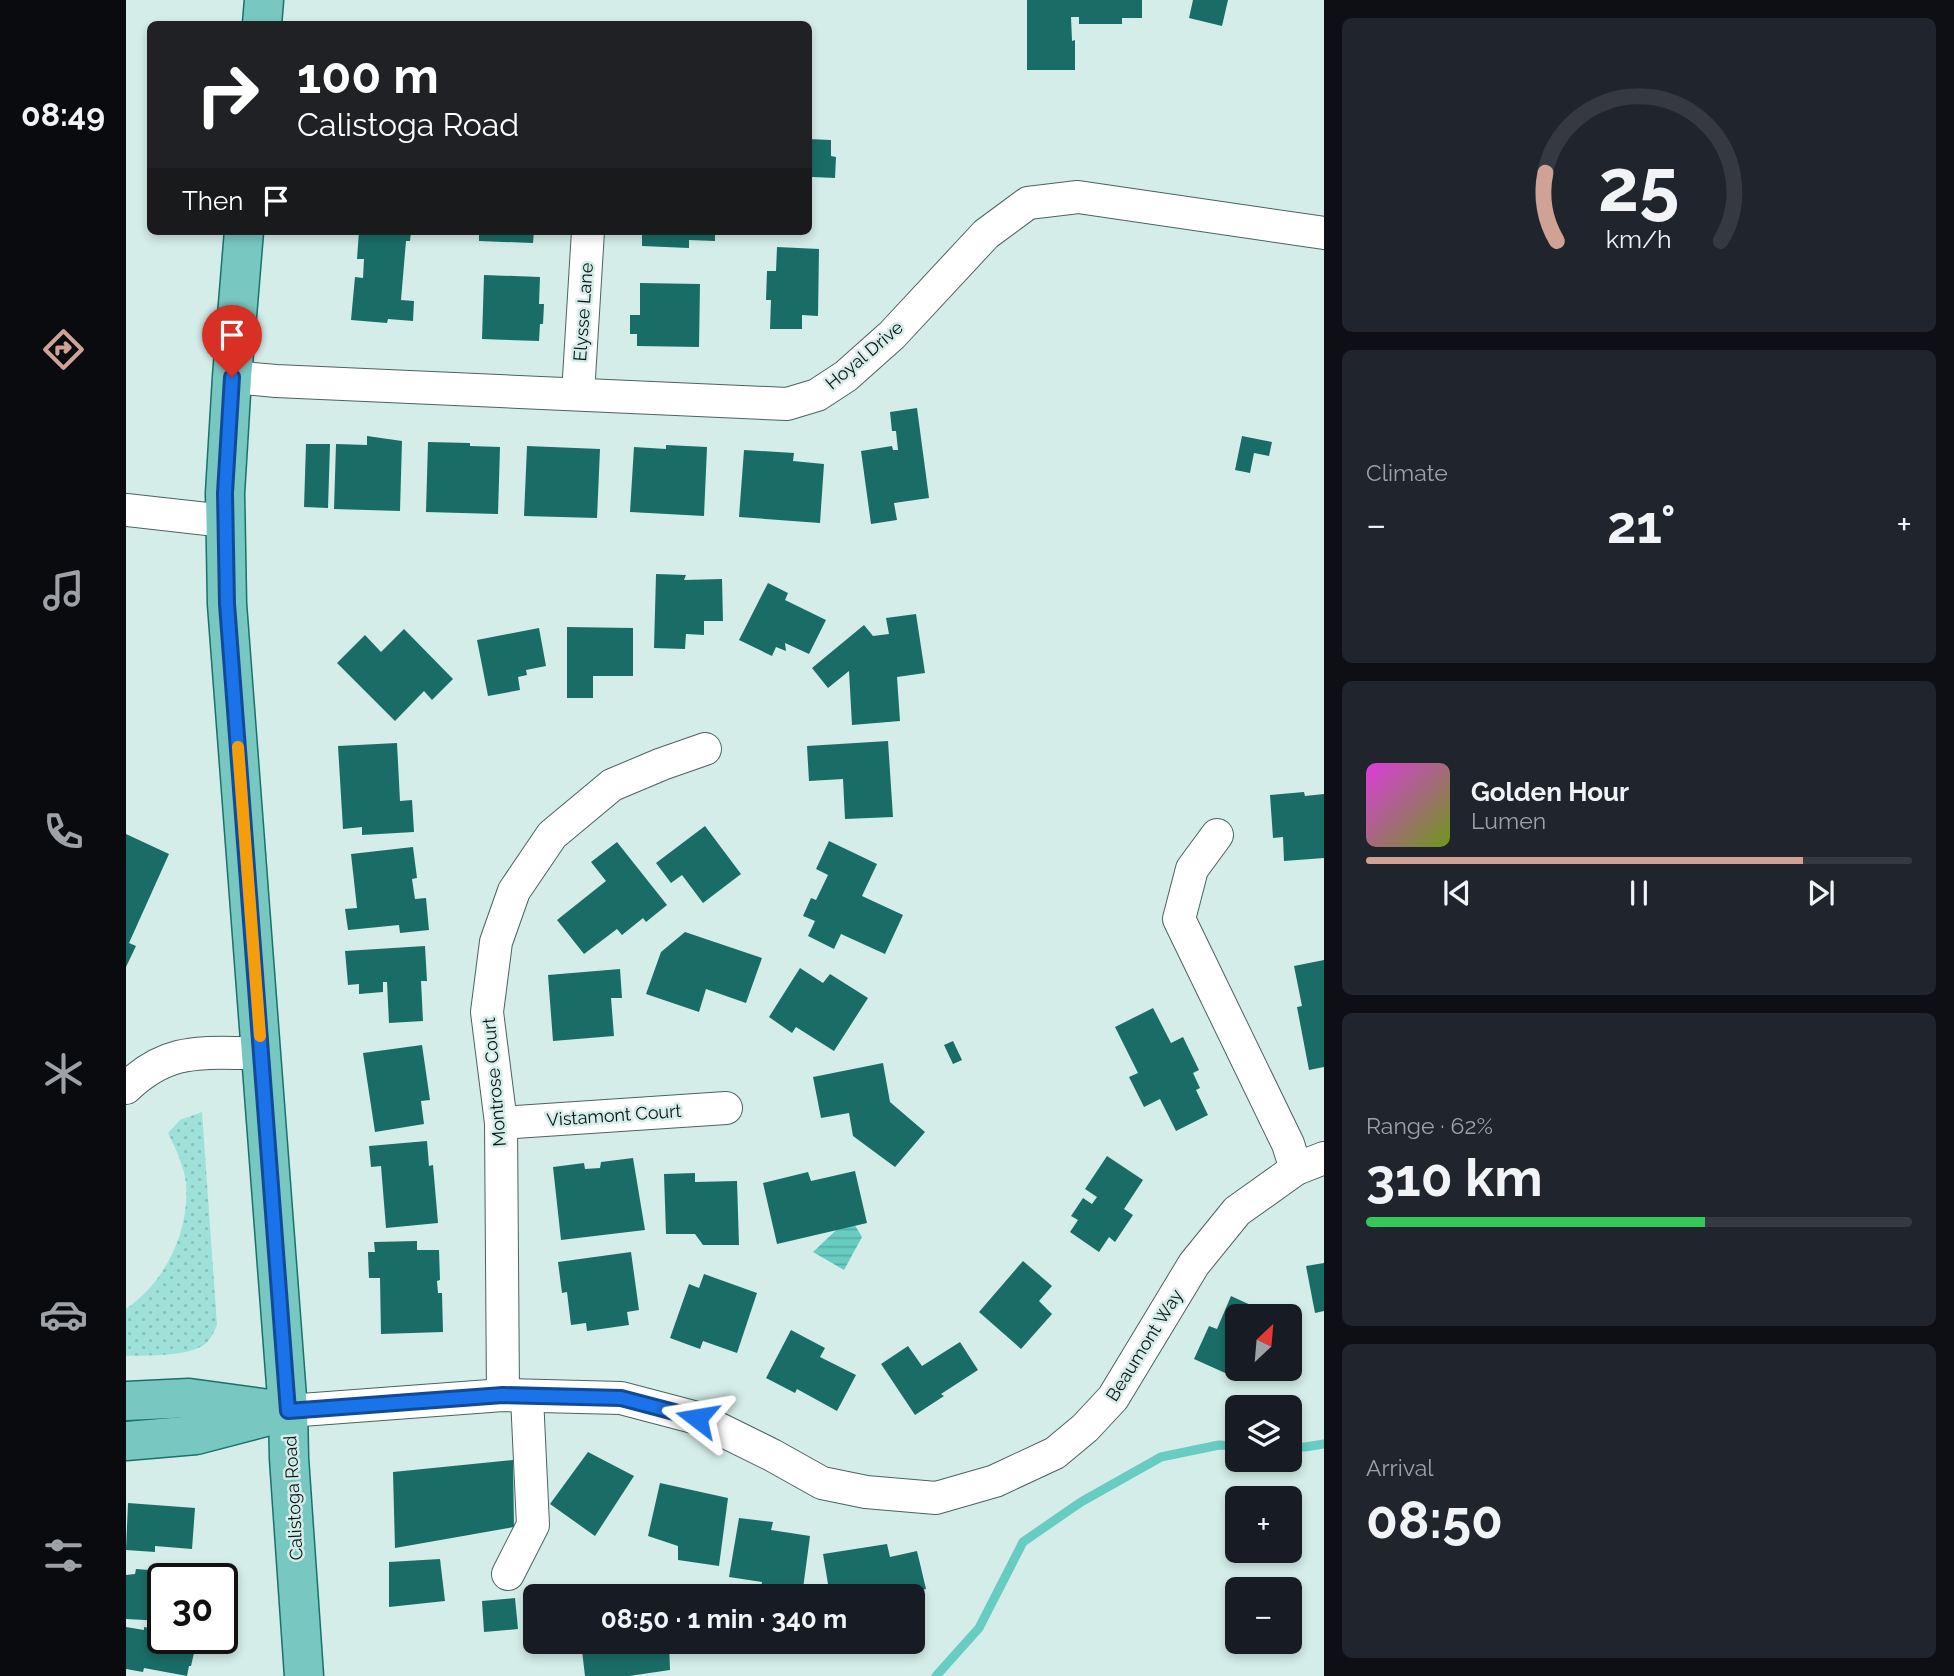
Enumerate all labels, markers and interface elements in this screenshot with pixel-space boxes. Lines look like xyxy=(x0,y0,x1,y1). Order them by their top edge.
text: 100 m xyxy=(297,47,439,104)
icon: right xyxy=(182,49,273,140)
text: 08:49 xyxy=(21,96,105,133)
text: Calistoga Road xyxy=(297,106,519,143)
text: 25 xyxy=(1598,143,1680,228)
icon: arrive xyxy=(257,182,295,220)
text: Then xyxy=(182,186,243,216)
text: km/h xyxy=(1606,224,1672,254)
street label: Elysse Lane xyxy=(569,261,597,362)
pin xyxy=(202,305,262,377)
icon: arrive xyxy=(213,316,251,354)
street label: Hoyal Drive xyxy=(821,316,907,393)
icon: directions xyxy=(39,325,88,374)
text: Climate xyxy=(1366,459,1448,486)
text: 21° xyxy=(1607,494,1676,555)
text: − xyxy=(1366,502,1386,547)
text: + xyxy=(1896,502,1912,547)
icon: music xyxy=(39,566,88,615)
text: Golden Hour xyxy=(1471,777,1629,807)
icon: phone xyxy=(39,807,88,856)
text: Lumen xyxy=(1471,807,1546,834)
icon: previous xyxy=(1438,874,1476,912)
icon: pause xyxy=(1620,874,1658,912)
icon: next xyxy=(1802,874,1840,912)
street label: Montrose Court xyxy=(478,1017,510,1147)
icon: climate xyxy=(39,1049,88,1098)
street label: Vistamont Court xyxy=(546,1100,682,1130)
text: Range · 62% xyxy=(1366,1112,1493,1139)
text: 310 km xyxy=(1366,1147,1543,1208)
street label: Beaumont Way xyxy=(1101,1285,1187,1405)
icon: car xyxy=(39,1290,88,1339)
north arrow xyxy=(1225,1304,1302,1381)
map controls xyxy=(1225,1304,1302,1654)
position arrow xyxy=(660,1381,734,1455)
button: layers xyxy=(1225,1395,1302,1472)
street label: Calistoga Road xyxy=(279,1435,307,1561)
text: Arrival xyxy=(1366,1454,1433,1481)
button: + xyxy=(1225,1486,1302,1563)
text: 08:50 xyxy=(1366,1489,1503,1550)
icon: filters xyxy=(39,1531,88,1580)
speed limit sign: 30 xyxy=(147,1563,238,1654)
button: − xyxy=(1225,1577,1302,1654)
text: 08:50 · 1 min · 340 m xyxy=(601,1604,847,1634)

